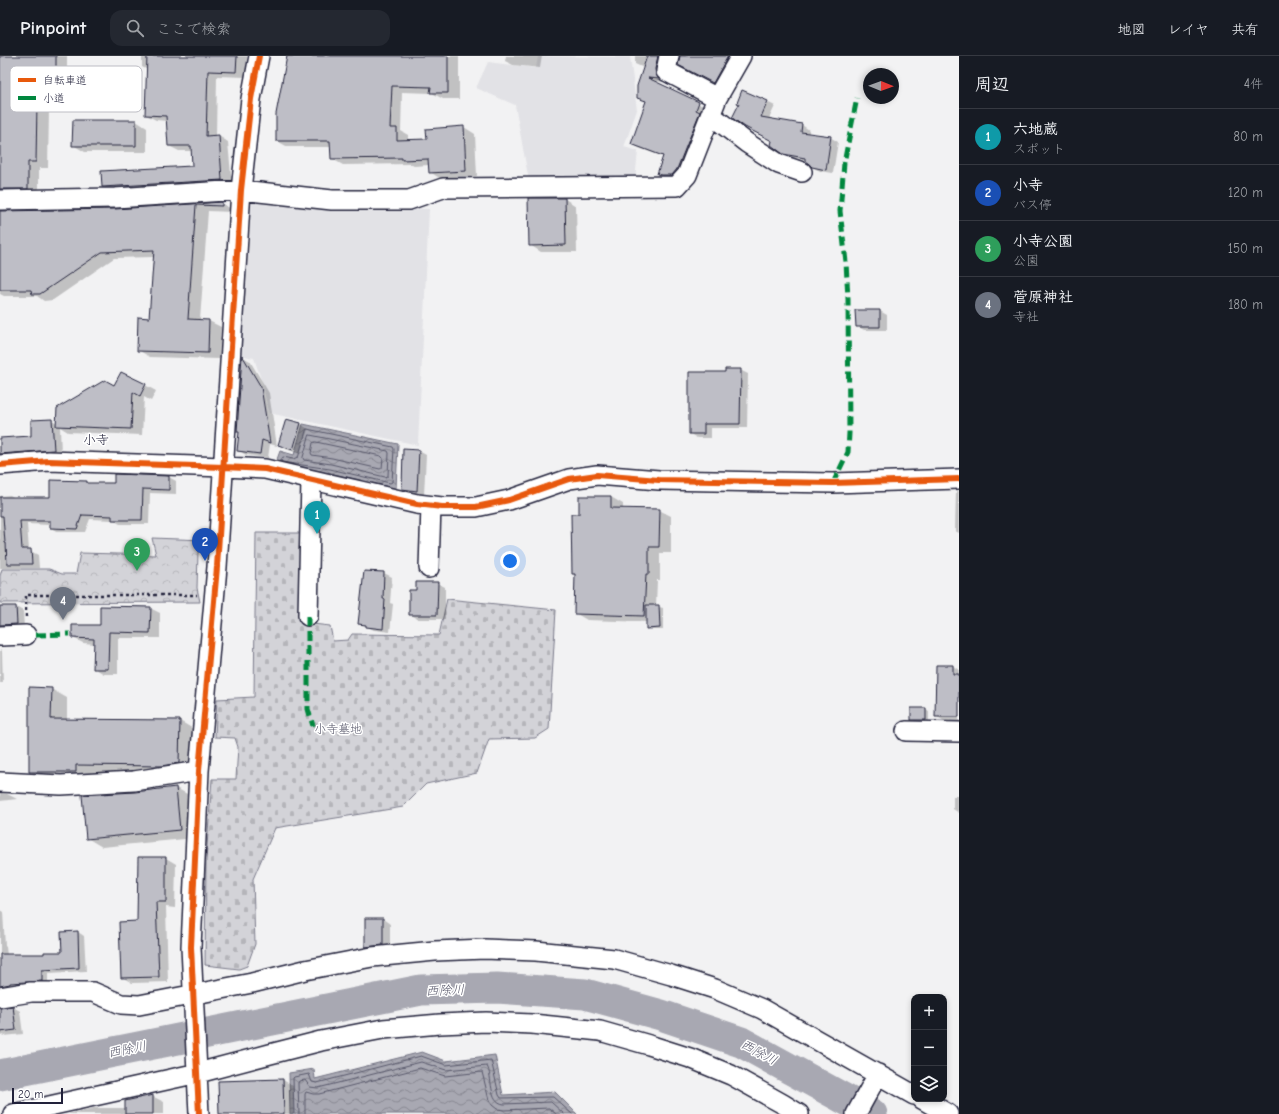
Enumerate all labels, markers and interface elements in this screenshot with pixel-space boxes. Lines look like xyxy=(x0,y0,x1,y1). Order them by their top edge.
search box xyxy=(110,10,390,46)
text: Pinpoint xyxy=(20,17,86,39)
icon: search xyxy=(124,17,146,39)
text: ここで検索 xyxy=(156,20,231,38)
text: 地図 xyxy=(1118,21,1146,38)
text: レイヤ xyxy=(1168,21,1209,38)
text: 共有 xyxy=(1231,21,1259,38)
legend xyxy=(10,66,142,112)
north arrow xyxy=(863,68,899,104)
text: 自転車道 xyxy=(43,74,87,87)
text: 周辺 xyxy=(975,75,1009,94)
text: 4件 xyxy=(1244,76,1263,91)
text: 小道 xyxy=(43,92,65,105)
text: 六地蔵 xyxy=(1013,120,1058,138)
text: 1 xyxy=(985,129,991,144)
text: 80 m xyxy=(1233,129,1263,144)
text: スポット xyxy=(1013,141,1065,156)
text: 小寺 xyxy=(1013,176,1043,194)
text: 2 xyxy=(985,185,991,200)
text: 120 m xyxy=(1228,185,1263,200)
text: バス停 xyxy=(1013,197,1052,212)
text: 小寺公園 xyxy=(1013,232,1073,250)
text: 3 xyxy=(985,241,991,256)
text: 150 m xyxy=(1228,241,1263,256)
text: 公園 xyxy=(1013,253,1039,268)
text: 菅原神社 xyxy=(1013,288,1073,306)
text: 4 xyxy=(985,297,991,312)
text: 180 m xyxy=(1228,297,1263,312)
text: 寺社 xyxy=(1013,309,1039,324)
district label: 小寺 xyxy=(83,432,109,447)
pin: 1 xyxy=(304,501,330,534)
pin: 2 xyxy=(192,528,218,561)
pin: 3 xyxy=(124,538,150,571)
your location xyxy=(500,551,520,571)
pin: 4 xyxy=(50,587,76,620)
park label: 小寺墓地 xyxy=(314,722,362,736)
water label: 西除川 xyxy=(425,982,465,998)
map controls xyxy=(911,994,947,1102)
button: + xyxy=(911,994,947,1030)
button: − xyxy=(911,1030,947,1066)
water label: 西除川 xyxy=(738,1036,780,1068)
water label: 西除川 xyxy=(106,1038,148,1060)
button: layers xyxy=(911,1066,947,1102)
scale bar xyxy=(12,1086,63,1105)
text: 20 m xyxy=(18,1088,43,1101)

